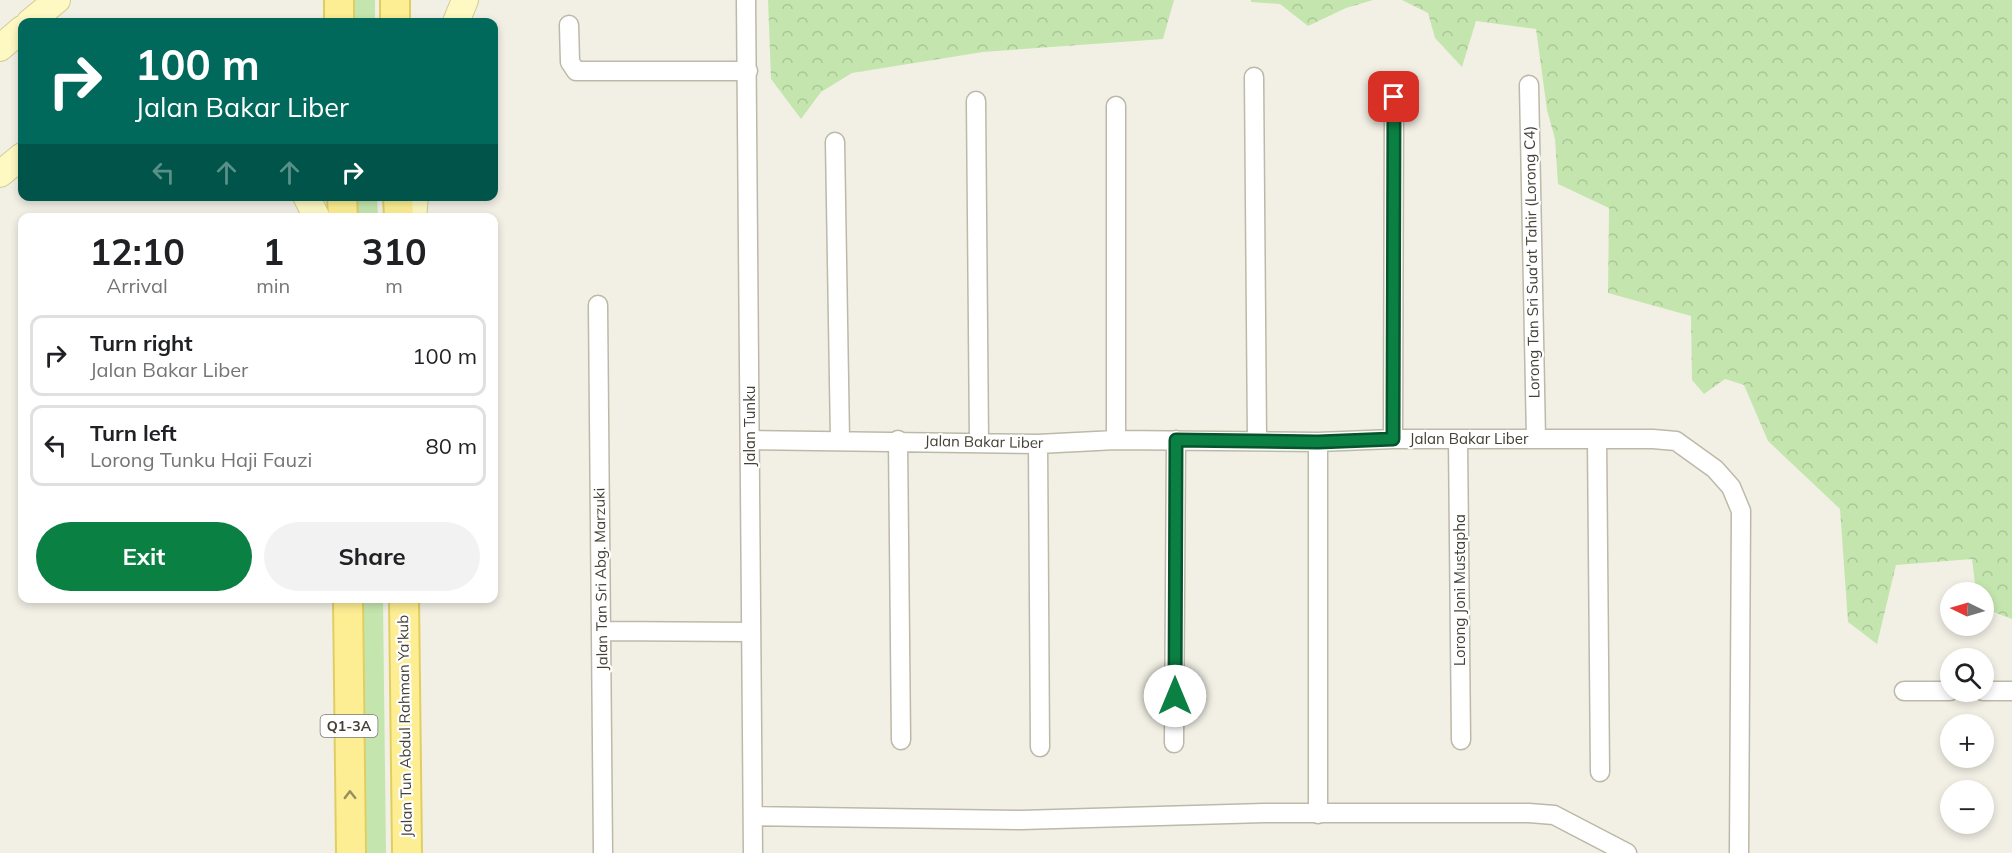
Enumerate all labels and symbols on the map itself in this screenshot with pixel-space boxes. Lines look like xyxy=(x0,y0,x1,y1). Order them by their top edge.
pin xyxy=(1368,71,1419,122)
street label: Lorong Tan Sri Sua'at Tahir (Lorong C4) xyxy=(1520,126,1543,398)
street label: Jalan Tunku xyxy=(740,385,759,467)
street label: Jalan Bakar Liber xyxy=(1410,429,1529,448)
street label: Jalan Bakar Liber xyxy=(924,431,1044,452)
street label: Jalan Tan Sri Abg. Marzuki xyxy=(589,488,612,670)
street label: Lorong Joni Mustapha xyxy=(1450,514,1469,666)
north arrow xyxy=(1940,582,1994,636)
street label: Jalan Tun Abdul Rahman Ya'kub xyxy=(393,615,416,837)
position arrow xyxy=(1143,664,1207,728)
road number: Q1-3A xyxy=(320,715,378,737)
one-way arrow xyxy=(344,790,356,799)

